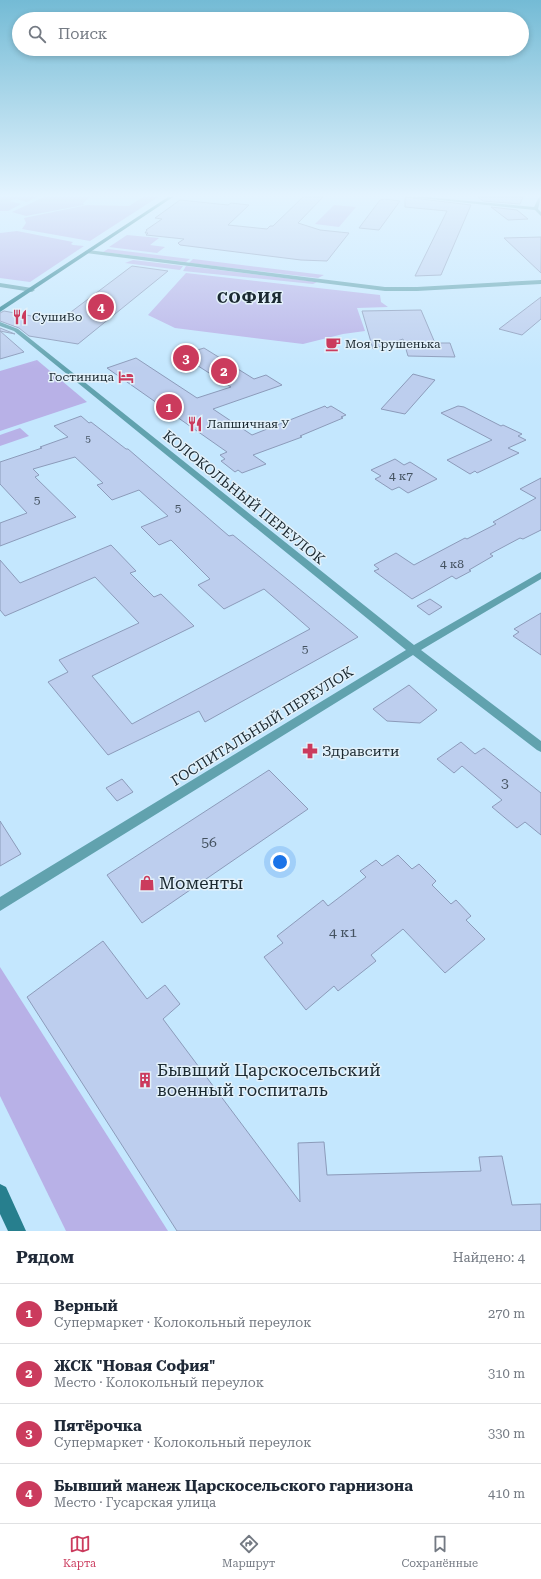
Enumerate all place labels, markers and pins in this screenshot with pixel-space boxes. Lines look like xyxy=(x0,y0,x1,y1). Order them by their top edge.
pin: 4 xyxy=(88,292,114,322)
restaurant icon: СушиВо xyxy=(11,308,29,326)
place label: СушиВо xyxy=(32,310,82,324)
cafe icon: Моя Грушенька xyxy=(324,335,342,353)
place label: Моя Грушенька xyxy=(345,337,441,351)
pin: 3 xyxy=(173,343,199,373)
pin: 2 xyxy=(211,356,237,386)
hotel icon: Гостиница xyxy=(117,368,135,386)
place label: Гостиница xyxy=(49,370,114,384)
pin: 1 xyxy=(156,392,182,422)
restaurant icon: Лапшичная У xyxy=(186,415,204,433)
place label: Лапшичная У xyxy=(207,417,290,431)
pharmacy icon: Здравсити xyxy=(301,742,319,760)
place label: Здравсити xyxy=(322,743,399,759)
place label: Моменты xyxy=(159,873,243,893)
shop icon: Моменты xyxy=(138,874,156,892)
place label: Бывший Царскосельский военный госпиталь xyxy=(157,1060,381,1100)
building icon: Бывший Царскосельский военный госпиталь xyxy=(136,1071,154,1089)

